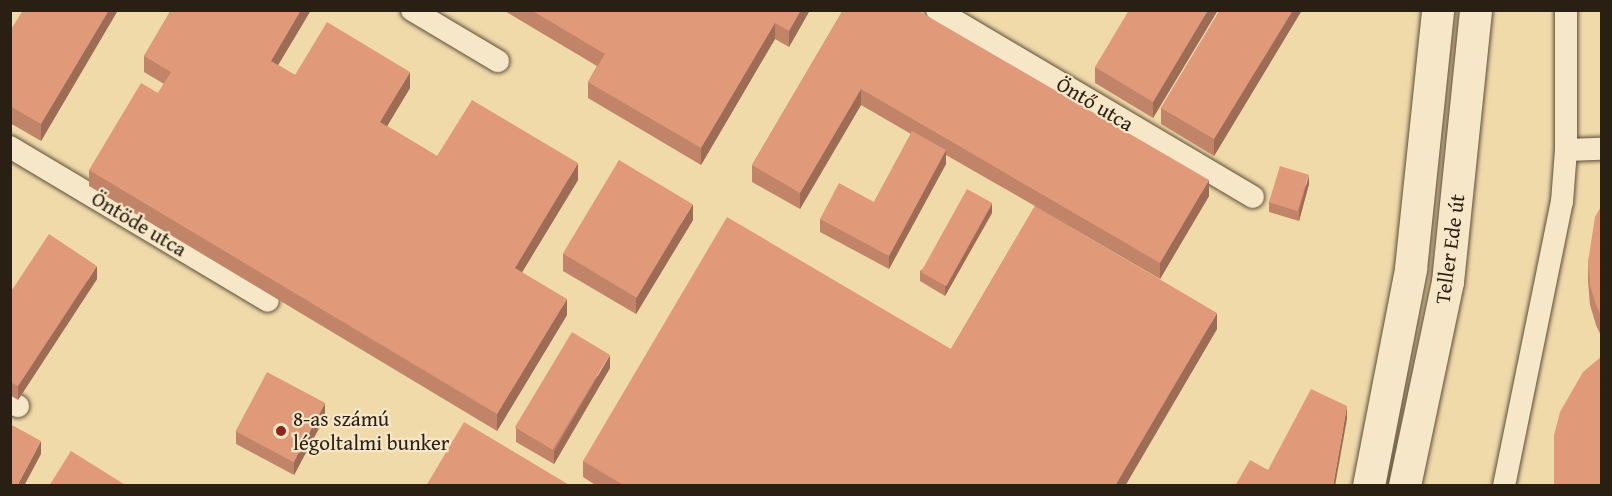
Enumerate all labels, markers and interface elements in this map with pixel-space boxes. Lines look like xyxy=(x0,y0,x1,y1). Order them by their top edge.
street label: Öntő utca xyxy=(1052,71,1138,137)
street label: Öntöde utca xyxy=(87,186,191,262)
street label: Teller Ede út xyxy=(1430,192,1470,306)
place label: 8-as számú légoltalmi bunker xyxy=(293,406,449,456)
marker: 8-as számú légoltalmi bunker xyxy=(274,424,288,438)

